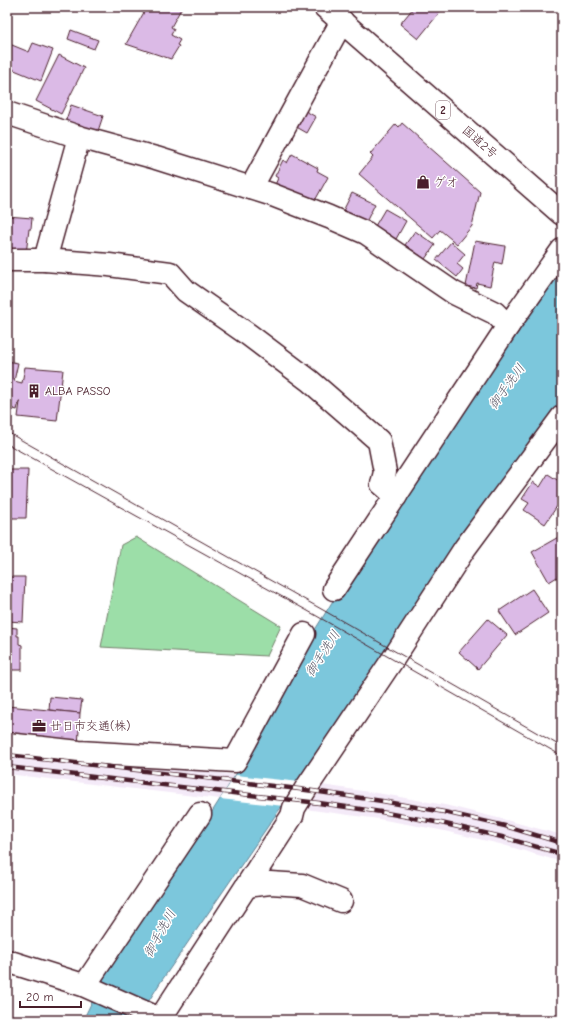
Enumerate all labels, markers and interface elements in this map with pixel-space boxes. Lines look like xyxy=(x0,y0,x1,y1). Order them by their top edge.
road number: 2 xyxy=(436,101,450,119)
street label: 国道2号 xyxy=(459,123,501,161)
shop icon: ゲオ xyxy=(415,174,431,190)
place label: ゲオ xyxy=(434,175,458,189)
water label: 御手洗川 xyxy=(485,361,528,412)
building icon: ALBA PASSO xyxy=(26,383,42,399)
place label: ALBA PASSO xyxy=(45,384,111,398)
water label: 御手洗川 xyxy=(302,627,343,679)
office icon: 廿日市交通(株) xyxy=(31,718,47,734)
place label: 廿日市交通(株) xyxy=(50,719,130,733)
water label: 御手洗川 xyxy=(140,907,179,960)
scale bar xyxy=(20,983,81,1009)
text: 20 m xyxy=(26,990,54,1004)

